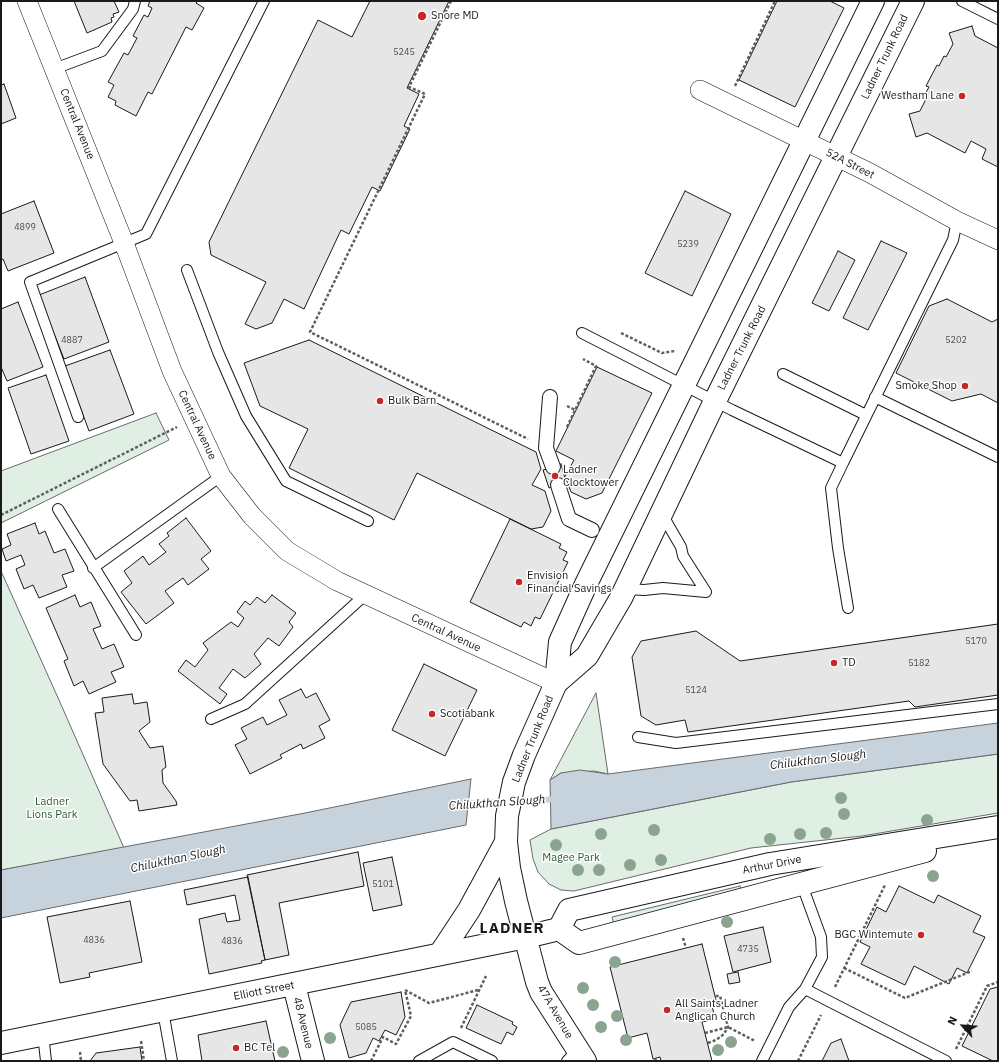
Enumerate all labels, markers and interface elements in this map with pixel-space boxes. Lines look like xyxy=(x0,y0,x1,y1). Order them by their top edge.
place label: Snore MD xyxy=(431,9,479,23)
marker: Snore MD xyxy=(416,10,428,22)
street label: Ladner Trunk Road xyxy=(859,12,911,102)
house number: 5245 xyxy=(393,47,415,57)
street label: Central Avenue xyxy=(57,87,97,161)
place label: Westham Lane xyxy=(881,89,954,103)
marker: Westham Lane xyxy=(957,91,967,101)
street label: 52A Street xyxy=(823,146,877,182)
house number: 4899 xyxy=(14,222,36,232)
house number: 5239 xyxy=(677,239,699,249)
street label: Ladner Trunk Road xyxy=(715,304,769,392)
house number: 4887 xyxy=(61,335,83,345)
house number: 5202 xyxy=(945,335,967,345)
place label: Smoke Shop xyxy=(895,379,957,393)
marker: Smoke Shop xyxy=(960,381,970,391)
street label: Central Avenue xyxy=(175,388,219,462)
place label: Bulk Barn xyxy=(388,394,436,408)
marker: Bulk Barn xyxy=(375,396,385,406)
place label: Ladner Clocktower xyxy=(563,463,619,489)
marker: Ladner Clocktower xyxy=(550,471,560,481)
place label: Envision Financial Savings xyxy=(527,569,612,595)
marker: Envision Financial Savings xyxy=(514,577,524,587)
street label: Central Avenue xyxy=(409,611,483,655)
house number: 5170 xyxy=(965,636,987,646)
place label: TD xyxy=(842,656,856,670)
marker: TD xyxy=(829,658,839,668)
house number: 5182 xyxy=(908,658,930,668)
house number: 5124 xyxy=(685,685,707,695)
street label: Ladner Trunk Road xyxy=(510,694,556,784)
place label: Scotiabank xyxy=(440,707,495,721)
marker: Scotiabank xyxy=(427,709,437,719)
water label: Chilukthan Slough xyxy=(769,747,867,773)
water label: Chilukthan Slough xyxy=(448,792,546,814)
park label: Ladner Lions Park xyxy=(27,795,77,821)
water label: Chilukthan Slough xyxy=(129,842,227,876)
park label: Magee Park xyxy=(542,851,600,865)
street label: Arthur Drive xyxy=(741,853,803,877)
house number: 5101 xyxy=(372,879,394,889)
district label: LADNER xyxy=(479,920,545,938)
place label: BGC Wintemute xyxy=(834,928,913,942)
marker: BGC Wintemute xyxy=(916,930,926,940)
house number: 4836 xyxy=(83,935,105,945)
house number: 4836 xyxy=(221,936,243,946)
house number: 4735 xyxy=(737,944,759,954)
street label: Elliott Street xyxy=(232,979,296,1003)
street label: 47A Avenue xyxy=(534,983,576,1041)
street label: 48 Avenue xyxy=(290,996,316,1050)
place label: All Saints Ladner Anglican Church xyxy=(675,997,758,1023)
marker: All Saints Ladner Anglican Church xyxy=(662,1005,672,1015)
north arrow xyxy=(943,1006,983,1046)
text: N xyxy=(944,1014,960,1027)
house number: 5085 xyxy=(355,1022,377,1032)
place label: BC Tel xyxy=(244,1041,275,1055)
marker: BC Tel xyxy=(231,1043,241,1053)

